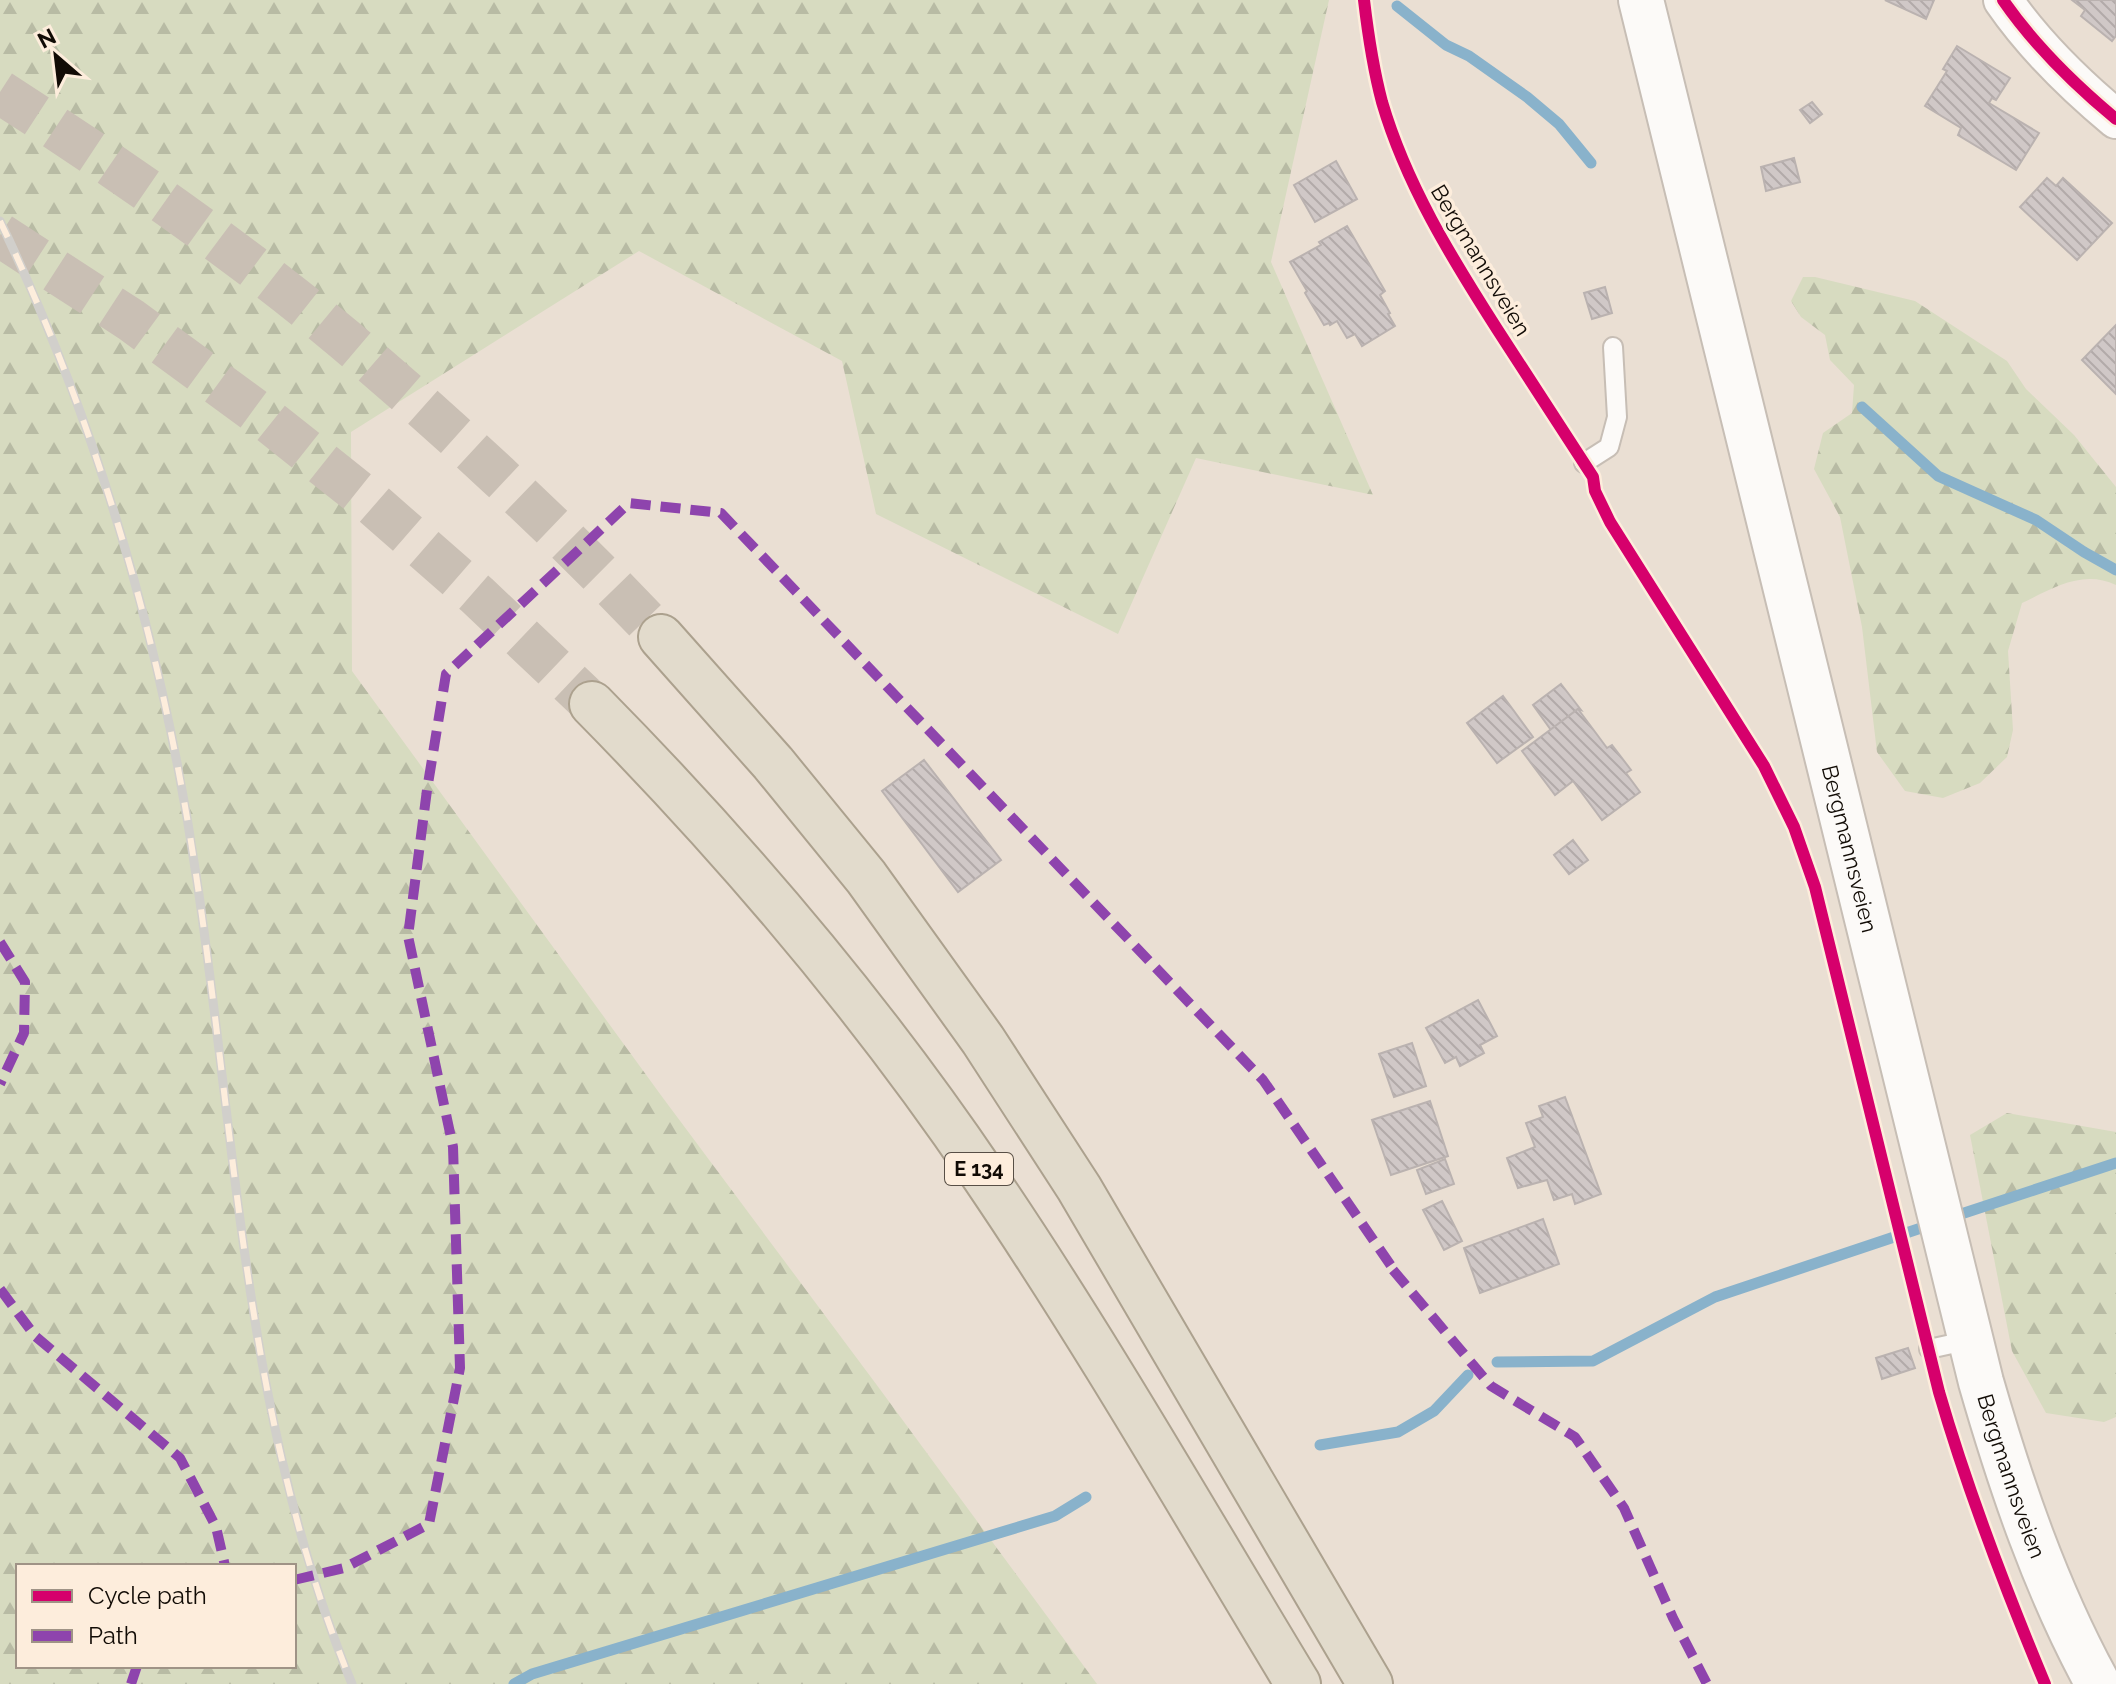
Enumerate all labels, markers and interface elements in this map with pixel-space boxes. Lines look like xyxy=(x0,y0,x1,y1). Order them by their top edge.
north arrow xyxy=(16,16,96,96)
text: N xyxy=(33,23,60,54)
street label: Bergmannsveien xyxy=(1426,180,1536,340)
street label: Bergmannsveien xyxy=(1817,762,1883,935)
road number: E 134 xyxy=(945,1153,1013,1185)
street label: Bergmannsveien xyxy=(1972,1391,2051,1562)
legend xyxy=(16,1564,296,1668)
text: Cycle path xyxy=(88,1581,207,1610)
text: Path xyxy=(88,1621,138,1650)

